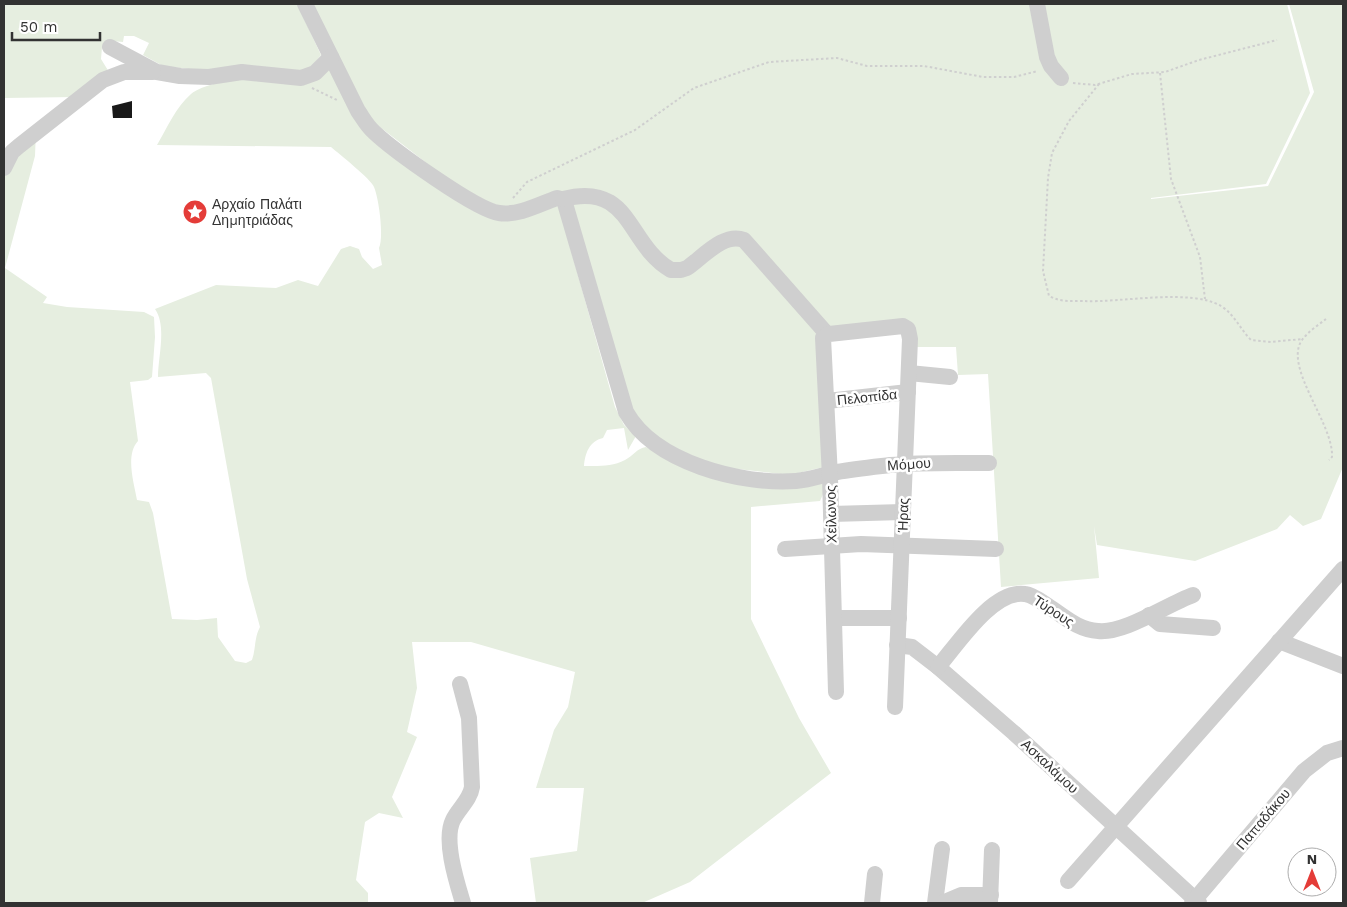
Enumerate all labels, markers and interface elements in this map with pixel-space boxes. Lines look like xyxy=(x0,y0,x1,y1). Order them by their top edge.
scale bar xyxy=(12,10,100,42)
text: 50 m xyxy=(20,18,57,36)
place label: Αρχαίο Παλάτι Δημητριάδας xyxy=(212,196,302,228)
place icon: Αρχαίο Παλάτι Δημητριάδας xyxy=(182,199,208,225)
street label: Πελοπίδα xyxy=(836,386,898,408)
street label: Μόμου xyxy=(887,454,931,474)
street label: Χείλωνος xyxy=(822,485,840,543)
street label: Ήρας xyxy=(894,497,912,534)
street label: Τύρους xyxy=(1031,592,1077,630)
street label: Ασκαλάμου xyxy=(1018,736,1082,796)
street label: Παπαδάκου xyxy=(1233,785,1293,853)
north arrow xyxy=(1287,847,1337,897)
text: N xyxy=(1307,851,1317,867)

